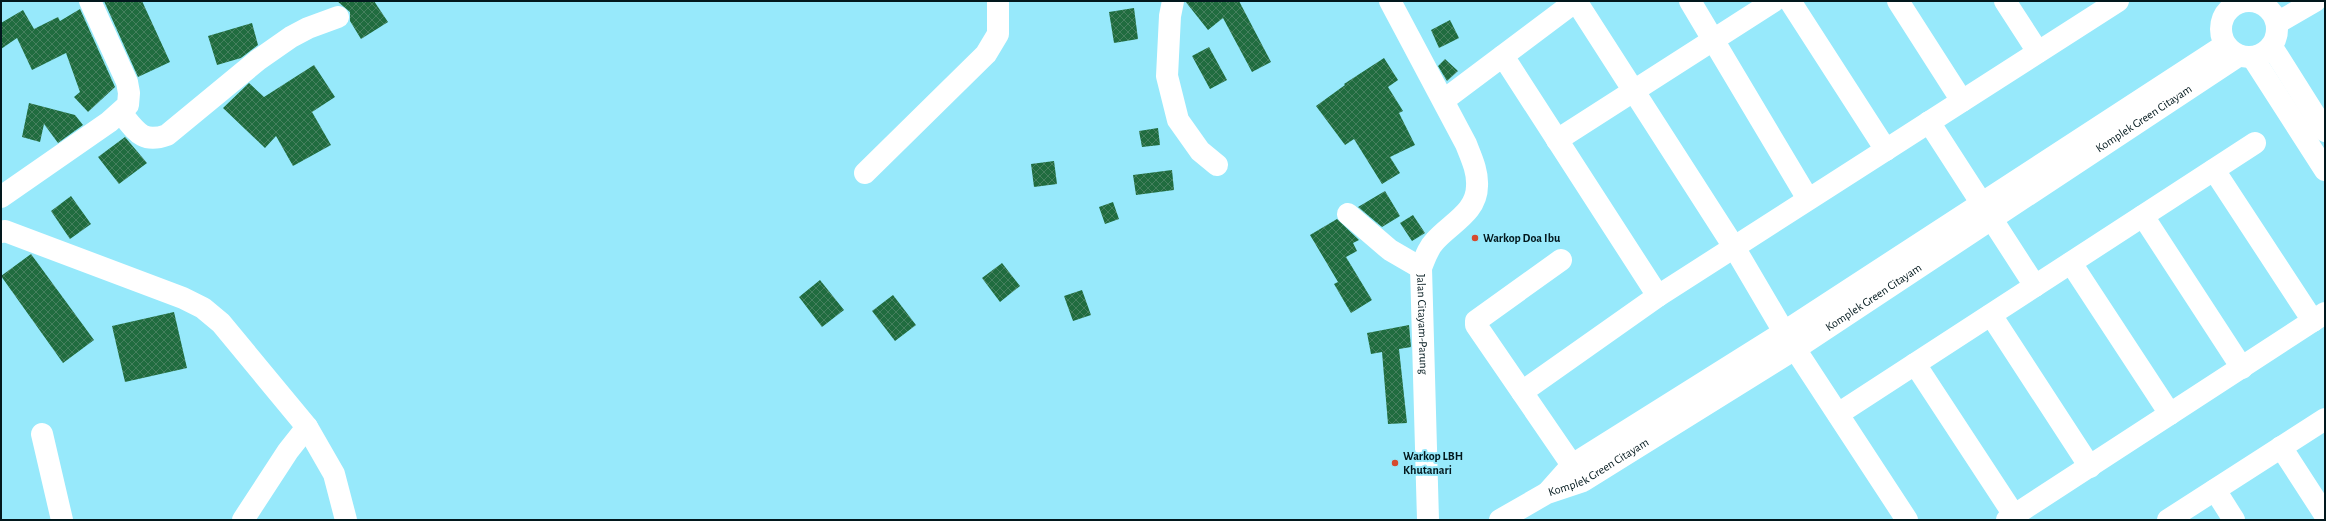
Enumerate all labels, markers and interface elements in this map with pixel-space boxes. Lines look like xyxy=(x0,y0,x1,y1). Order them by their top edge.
street label: Komplek Green Citayam xyxy=(2094,82,2194,154)
place label: Warkop Doa Ibu xyxy=(1483,232,1561,244)
marker: Warkop Doa Ibu xyxy=(1470,233,1480,243)
street label: Komplek Green Citayam xyxy=(1823,261,1924,333)
street label: Jalan Citayam-Parung xyxy=(1415,274,1430,375)
street label: Komplek Green Citayam xyxy=(1547,436,1651,498)
place label: Warkop LBH Khutanari xyxy=(1403,450,1463,476)
marker: Warkop LBH Khutanari xyxy=(1390,458,1400,468)

